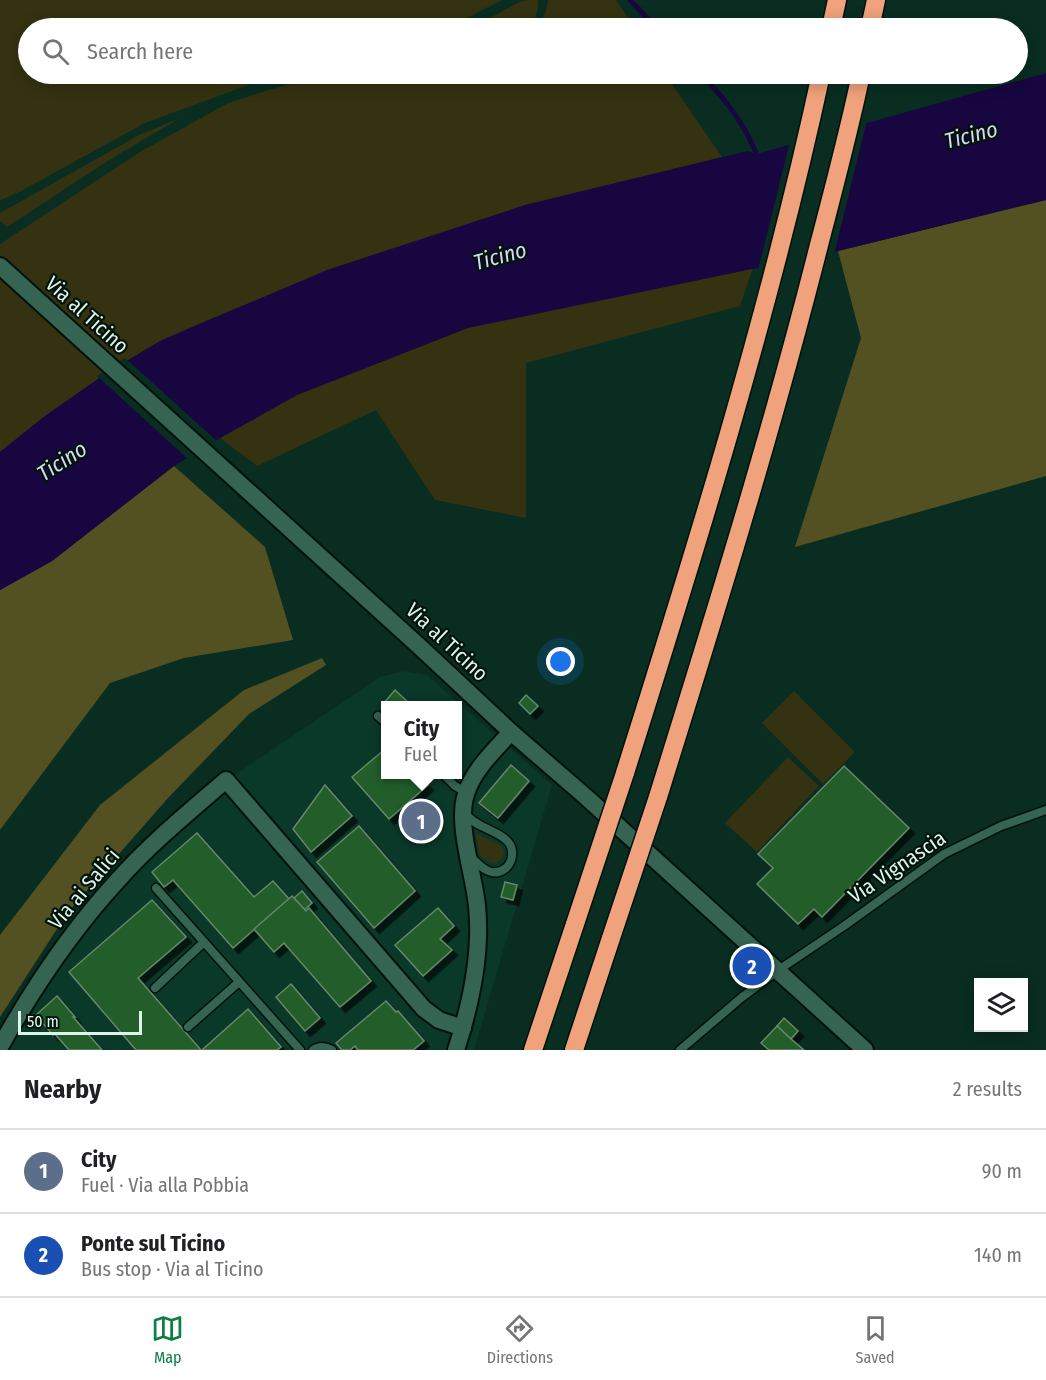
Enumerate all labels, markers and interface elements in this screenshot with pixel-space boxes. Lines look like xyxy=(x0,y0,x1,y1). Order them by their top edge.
search box xyxy=(18,18,1028,84)
icon: search xyxy=(39,35,72,68)
text: Search here xyxy=(87,38,193,65)
water label: Ticino xyxy=(942,115,1000,155)
water label: Ticino xyxy=(471,236,529,276)
street label: Via al Ticino xyxy=(40,271,134,359)
water label: Ticino xyxy=(32,435,92,487)
street label: Via al Ticino xyxy=(400,597,494,687)
your location xyxy=(546,647,575,676)
popup xyxy=(381,701,462,779)
text: City xyxy=(404,715,439,742)
text: Fuel xyxy=(404,742,437,766)
pin: 1 xyxy=(402,798,440,844)
street label: Via Vignascia xyxy=(843,825,951,909)
street label: Via ai Salici xyxy=(43,843,125,935)
pin: 2 xyxy=(732,944,771,988)
map controls xyxy=(974,978,1028,1032)
button: layers xyxy=(974,978,1028,1032)
scale bar xyxy=(18,1008,142,1036)
text: 50 m xyxy=(27,1012,59,1031)
text: Nearby xyxy=(24,1074,101,1105)
text: 2 results xyxy=(953,1077,1022,1101)
text: City xyxy=(81,1146,116,1173)
text: 1 xyxy=(39,1159,48,1183)
text: 90 m xyxy=(982,1159,1022,1183)
text: Fuel · Via alla Pobbia xyxy=(81,1173,249,1197)
text: Ponte sul Ticino xyxy=(81,1230,225,1257)
text: 2 xyxy=(39,1243,48,1267)
text: 140 m xyxy=(974,1243,1022,1267)
text: Bus stop · Via al Ticino xyxy=(81,1257,263,1281)
tab: Map xyxy=(151,1312,184,1367)
tab: Directions xyxy=(487,1312,553,1367)
tab: Saved xyxy=(856,1312,895,1367)

